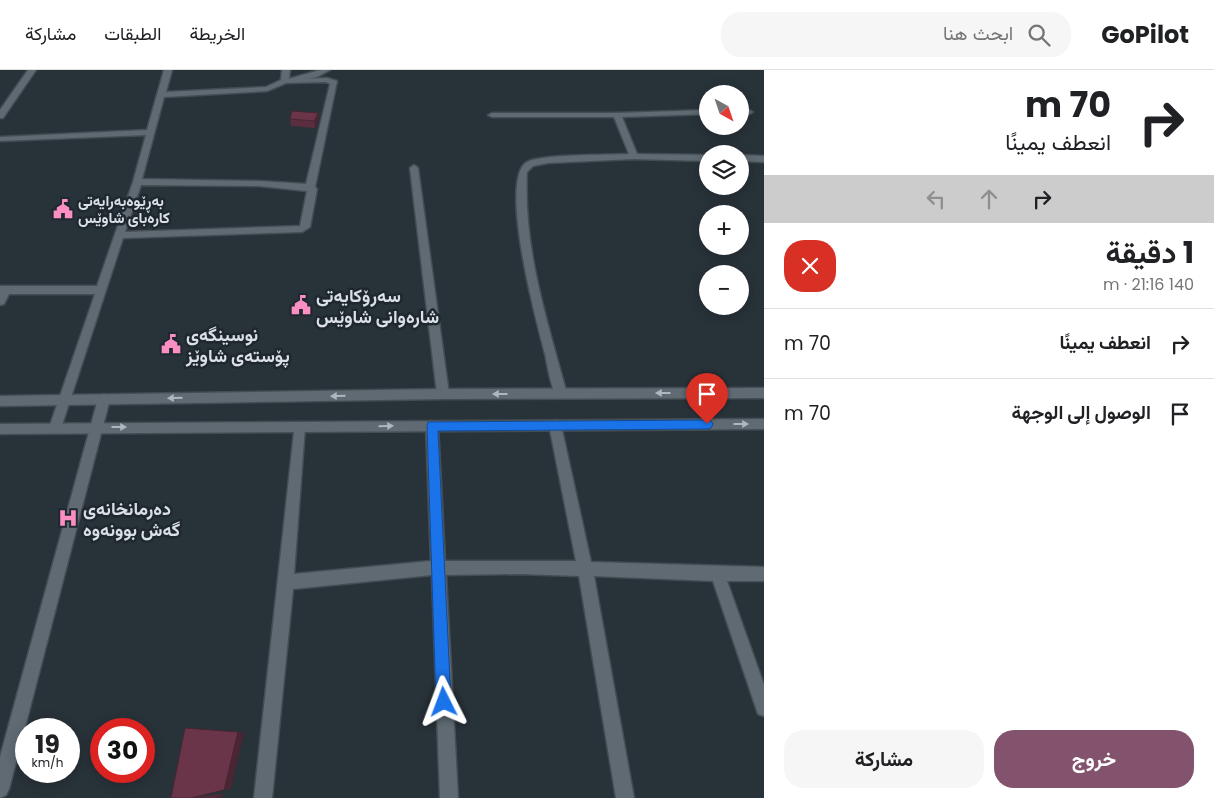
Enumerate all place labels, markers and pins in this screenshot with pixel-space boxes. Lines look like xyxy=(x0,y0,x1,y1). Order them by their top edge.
place label: بەڕێوەبەرایەتی کارەبای شاوێس xyxy=(78,190,170,228)
public building icon: بەڕێوەبەرایەتی کارەبای شاوێس xyxy=(52,198,74,220)
place label: سەرۆکایەتی شارەوانی شاوێس xyxy=(316,283,439,329)
public building icon: سەرۆکایەتی شارەوانی شاوێس xyxy=(290,294,312,316)
place label: نوسینگەی پۆستەی شاوێز xyxy=(185,322,290,368)
public building icon: نوسینگەی پۆستەی شاوێز xyxy=(160,333,182,355)
pin xyxy=(686,373,728,424)
place label: دەرمانخانەی گەش بوونەوە xyxy=(83,496,180,542)
hospital icon: دەرمانخانەی گەش بوونەوە xyxy=(57,507,79,529)

